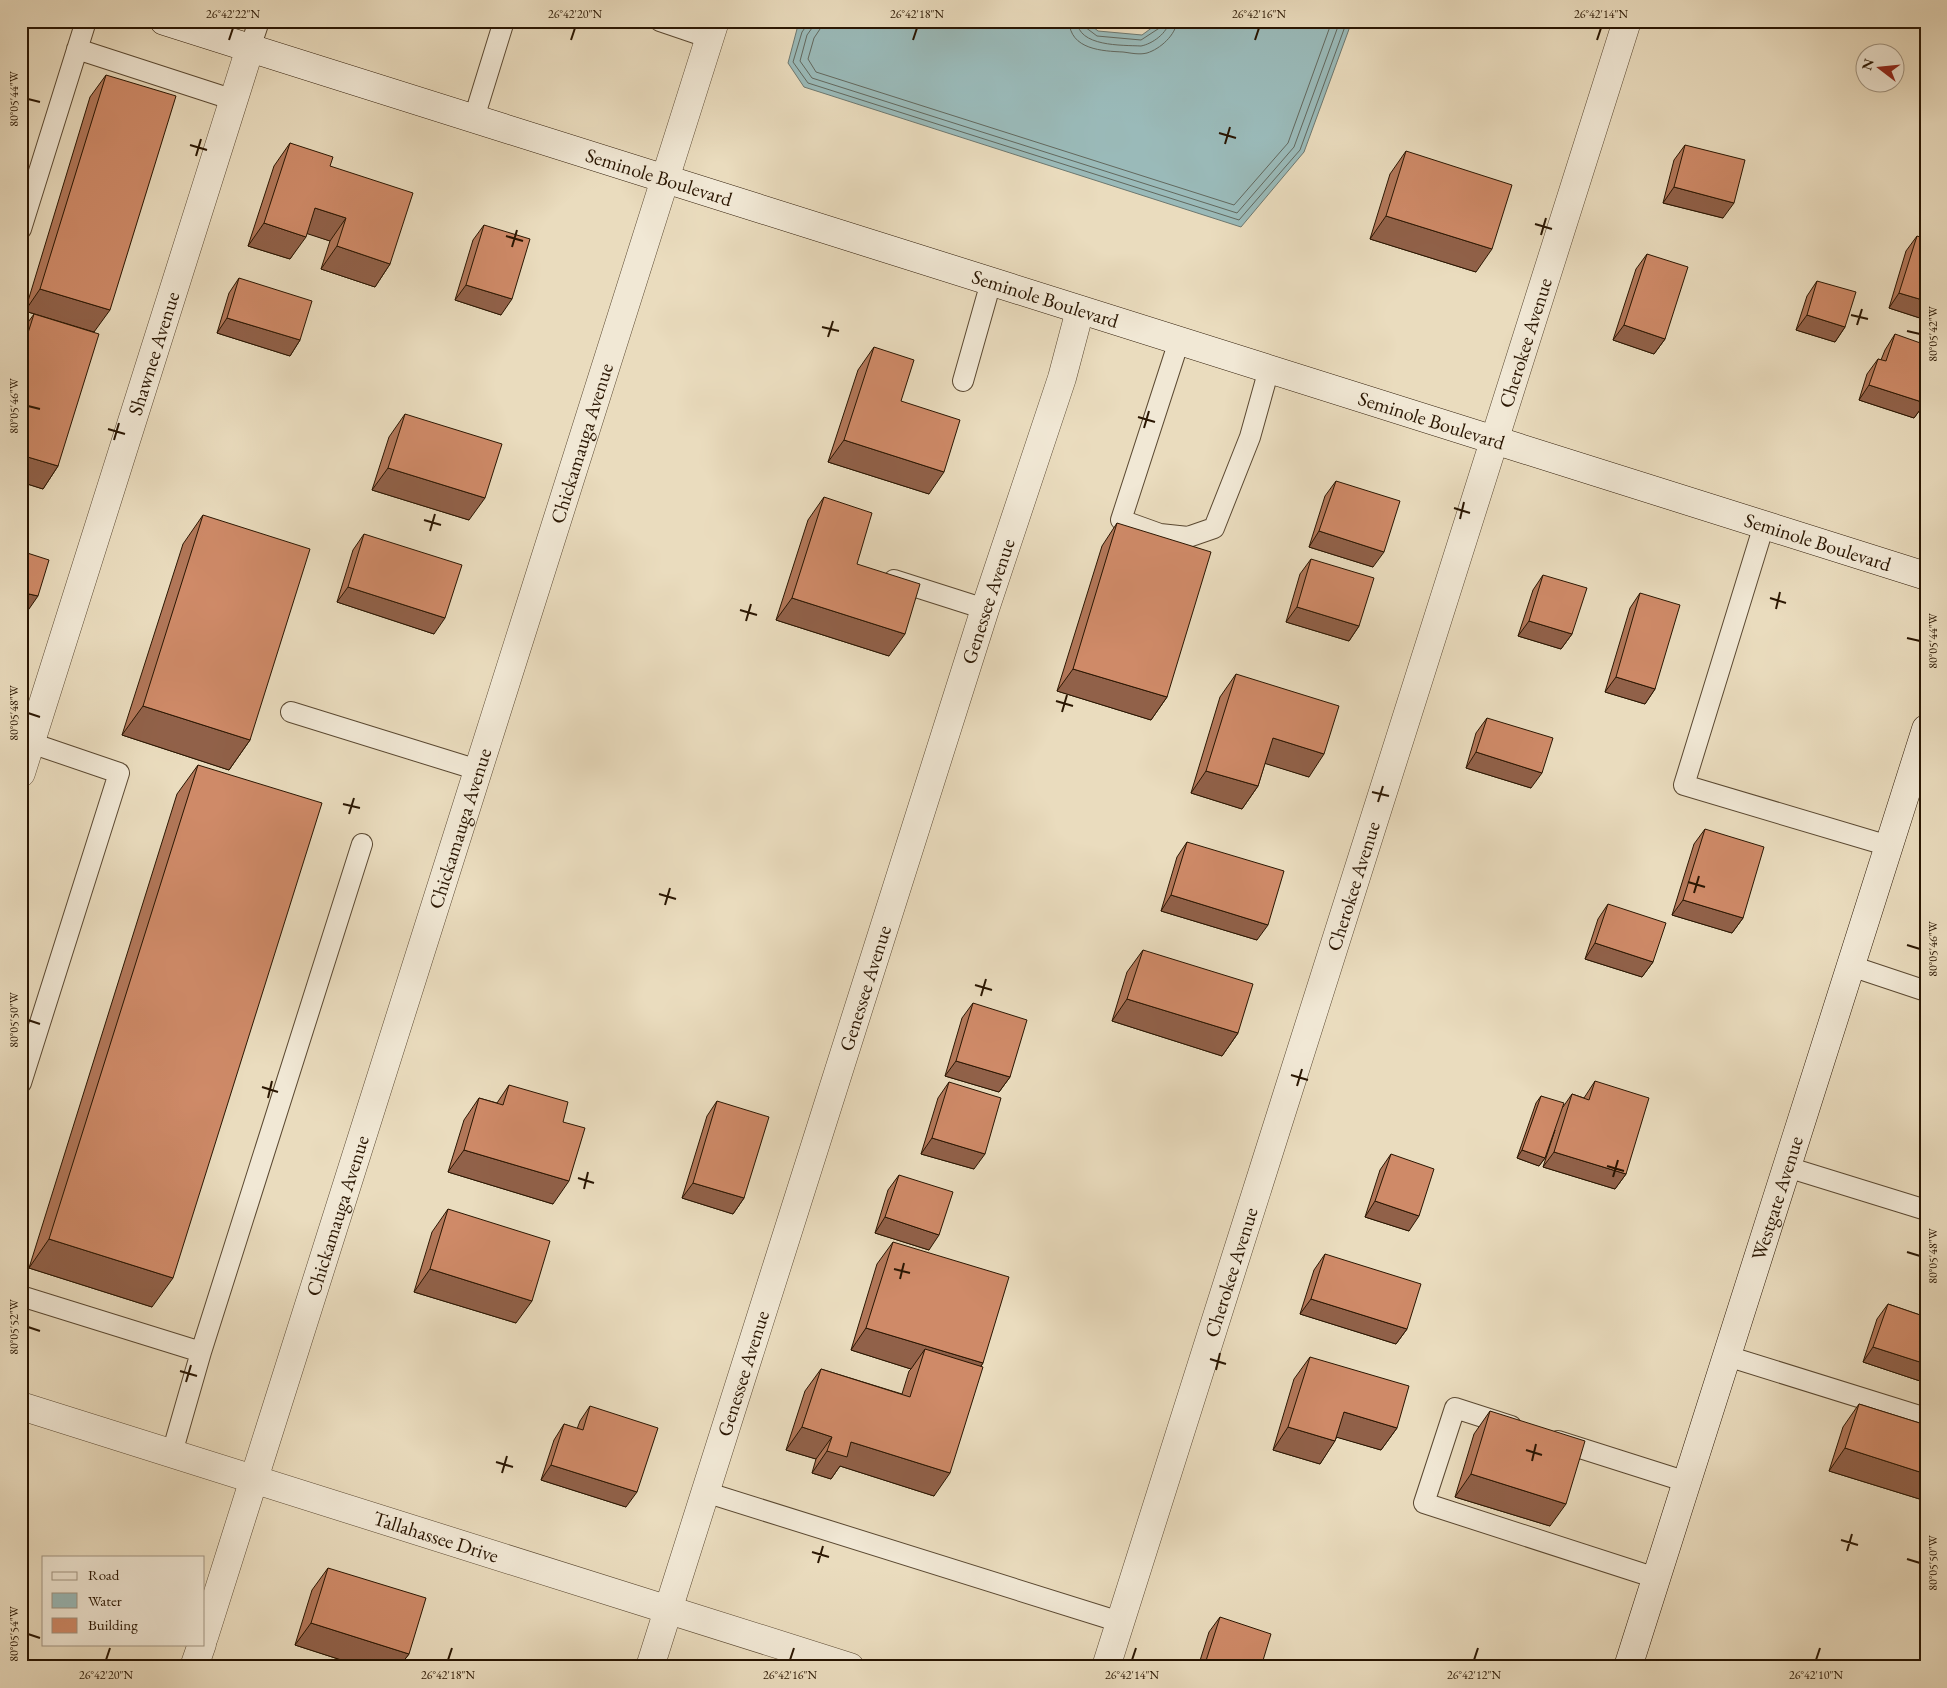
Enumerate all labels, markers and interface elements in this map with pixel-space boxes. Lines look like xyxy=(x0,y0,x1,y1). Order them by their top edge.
text: 26°42'22"N xyxy=(206,6,260,22)
text: 26°42'20"N xyxy=(548,6,602,22)
text: 26°42'18"N xyxy=(890,6,944,22)
text: 26°42'16"N xyxy=(1232,6,1286,22)
text: 26°42'14"N xyxy=(1574,6,1628,22)
north arrow xyxy=(1854,42,1904,92)
text: N xyxy=(1857,56,1878,72)
text: 80°05'44"W xyxy=(6,70,22,127)
street label: Seminole Boulevard xyxy=(582,142,736,212)
street label: Seminole Boulevard xyxy=(969,263,1123,334)
street label: Cherokee Avenue xyxy=(1492,274,1558,411)
street label: Shawnee Avenue xyxy=(122,288,185,419)
text: 80°05'42"W xyxy=(1925,305,1941,362)
street label: Chickamauga Avenue xyxy=(544,359,619,527)
text: 80°05'46"W xyxy=(6,377,22,434)
street label: Seminole Boulevard xyxy=(1355,385,1509,456)
street label: Seminole Boulevard xyxy=(1741,507,1895,578)
street label: Genessee Avenue xyxy=(955,535,1021,667)
text: 80°05'44"W xyxy=(1925,612,1941,669)
text: 80°05'48"W xyxy=(6,684,22,741)
street label: Chickamauga Avenue xyxy=(422,745,497,912)
street label: Cherokee Avenue xyxy=(1320,818,1386,954)
text: 80°05'46"W xyxy=(1925,920,1941,977)
street label: Genessee Avenue xyxy=(833,922,897,1054)
text: 80°05'50"W xyxy=(6,991,22,1048)
street label: Chickamauga Avenue xyxy=(300,1132,375,1299)
street label: Westgate Avenue xyxy=(1745,1132,1809,1264)
street label: Cherokee Avenue xyxy=(1198,1204,1264,1341)
text: 80°05'48"W xyxy=(1925,1227,1941,1284)
text: 80°05'52"W xyxy=(6,1298,22,1355)
street label: Genessee Avenue xyxy=(711,1307,775,1440)
street label: Tallahassee Drive xyxy=(370,1505,502,1569)
text: 80°05'50"W xyxy=(1925,1534,1941,1591)
legend xyxy=(42,1556,205,1646)
text: Road xyxy=(88,1565,120,1584)
text: Water xyxy=(88,1591,122,1610)
text: 80°05'54"W xyxy=(6,1605,22,1662)
text: Building xyxy=(88,1615,138,1634)
text: 26°42'20"N xyxy=(79,1667,133,1683)
text: 26°42'18"N xyxy=(421,1667,475,1683)
text: 26°42'16"N xyxy=(763,1667,817,1683)
text: 26°42'14"N xyxy=(1105,1667,1159,1683)
text: 26°42'12"N xyxy=(1447,1667,1501,1683)
text: 26°42'10"N xyxy=(1789,1667,1843,1683)

